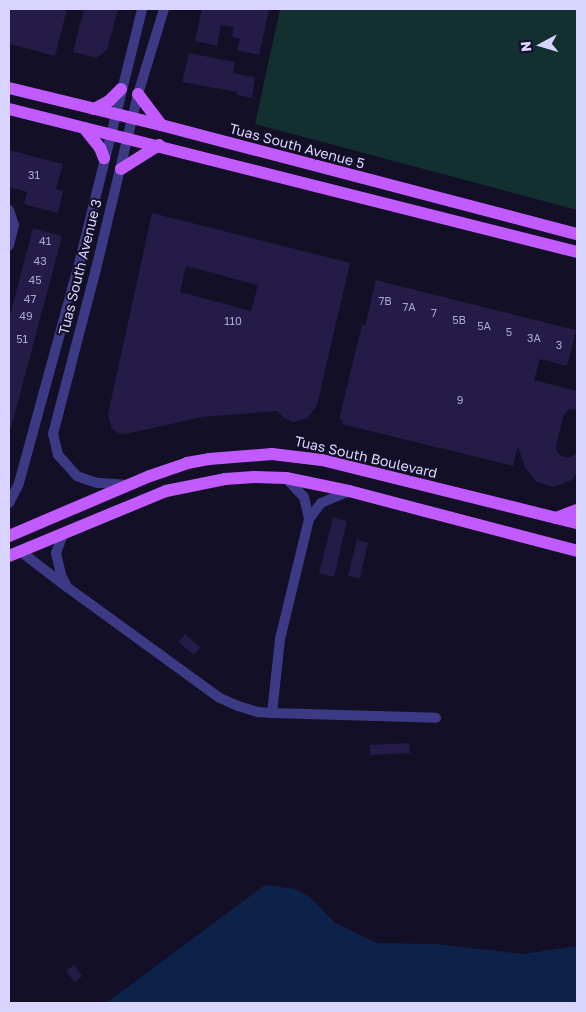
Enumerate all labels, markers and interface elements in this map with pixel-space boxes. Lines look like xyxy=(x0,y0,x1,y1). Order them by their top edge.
north arrow xyxy=(516,20,566,70)
text: N xyxy=(517,40,535,53)
street label: Tuas South Avenue 5 xyxy=(228,120,366,172)
house number: 31 xyxy=(28,168,40,182)
street label: Tuas South Avenue 3 xyxy=(55,197,105,337)
house number: 41 xyxy=(39,234,51,248)
house number: 43 xyxy=(33,254,47,268)
house number: 45 xyxy=(28,273,42,287)
house number: 47 xyxy=(24,292,36,306)
house number: 7B xyxy=(378,294,392,308)
house number: 7A xyxy=(402,300,416,314)
house number: 7 xyxy=(431,306,437,320)
house number: 49 xyxy=(19,309,33,323)
house number: 5B xyxy=(452,313,466,327)
house number: 110 xyxy=(224,314,242,328)
house number: 5A xyxy=(477,319,491,333)
house number: 5 xyxy=(506,325,512,339)
house number: 3A xyxy=(527,331,541,345)
house number: 51 xyxy=(16,332,28,346)
house number: 3 xyxy=(556,338,562,352)
house number: 9 xyxy=(457,393,463,407)
street label: Tuas South Boulevard xyxy=(293,432,439,482)

